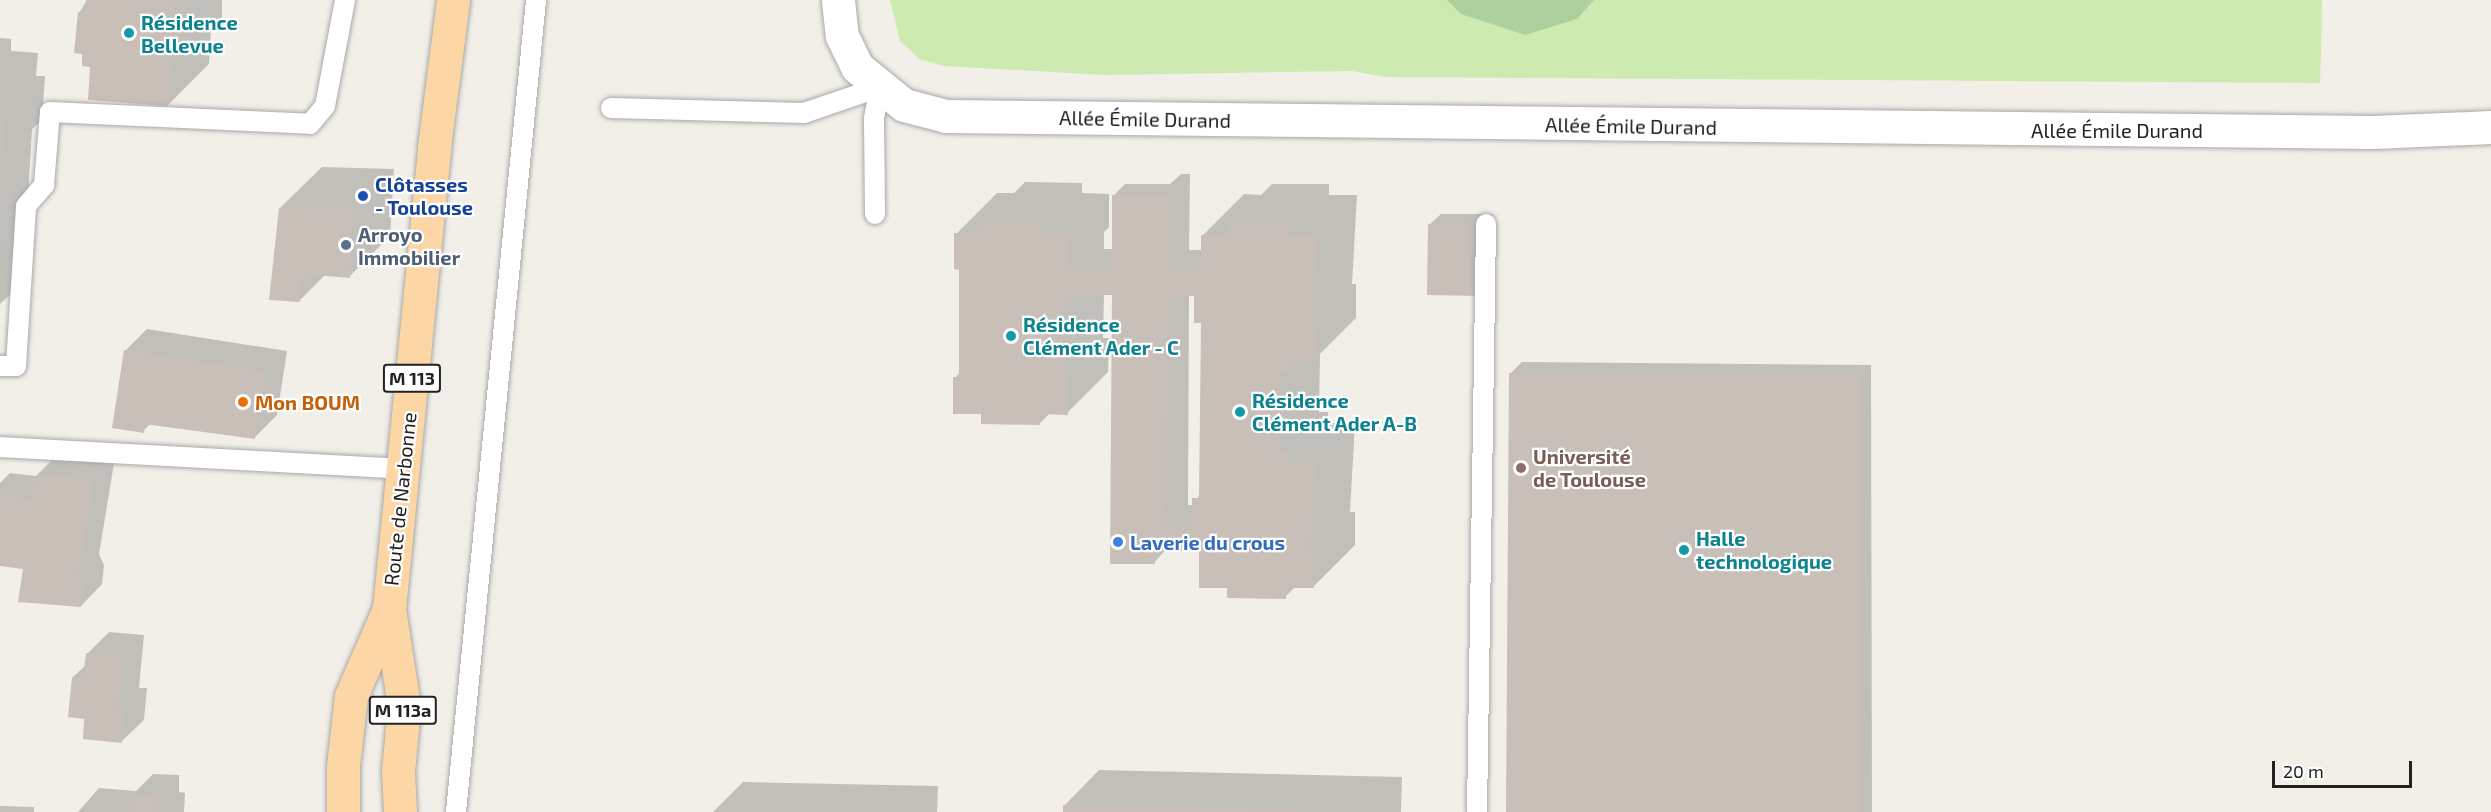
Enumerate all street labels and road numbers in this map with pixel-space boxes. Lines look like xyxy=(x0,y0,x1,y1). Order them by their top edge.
street label: Allée Émile Durand xyxy=(1059,106,1231,132)
street label: Allée Émile Durand xyxy=(1545,113,1717,139)
street label: Allée Émile Durand xyxy=(2031,118,2203,142)
road number: M 113 xyxy=(382,363,442,393)
street label: Route de Narbonne xyxy=(379,411,421,587)
road number: M 113a xyxy=(368,695,438,725)

